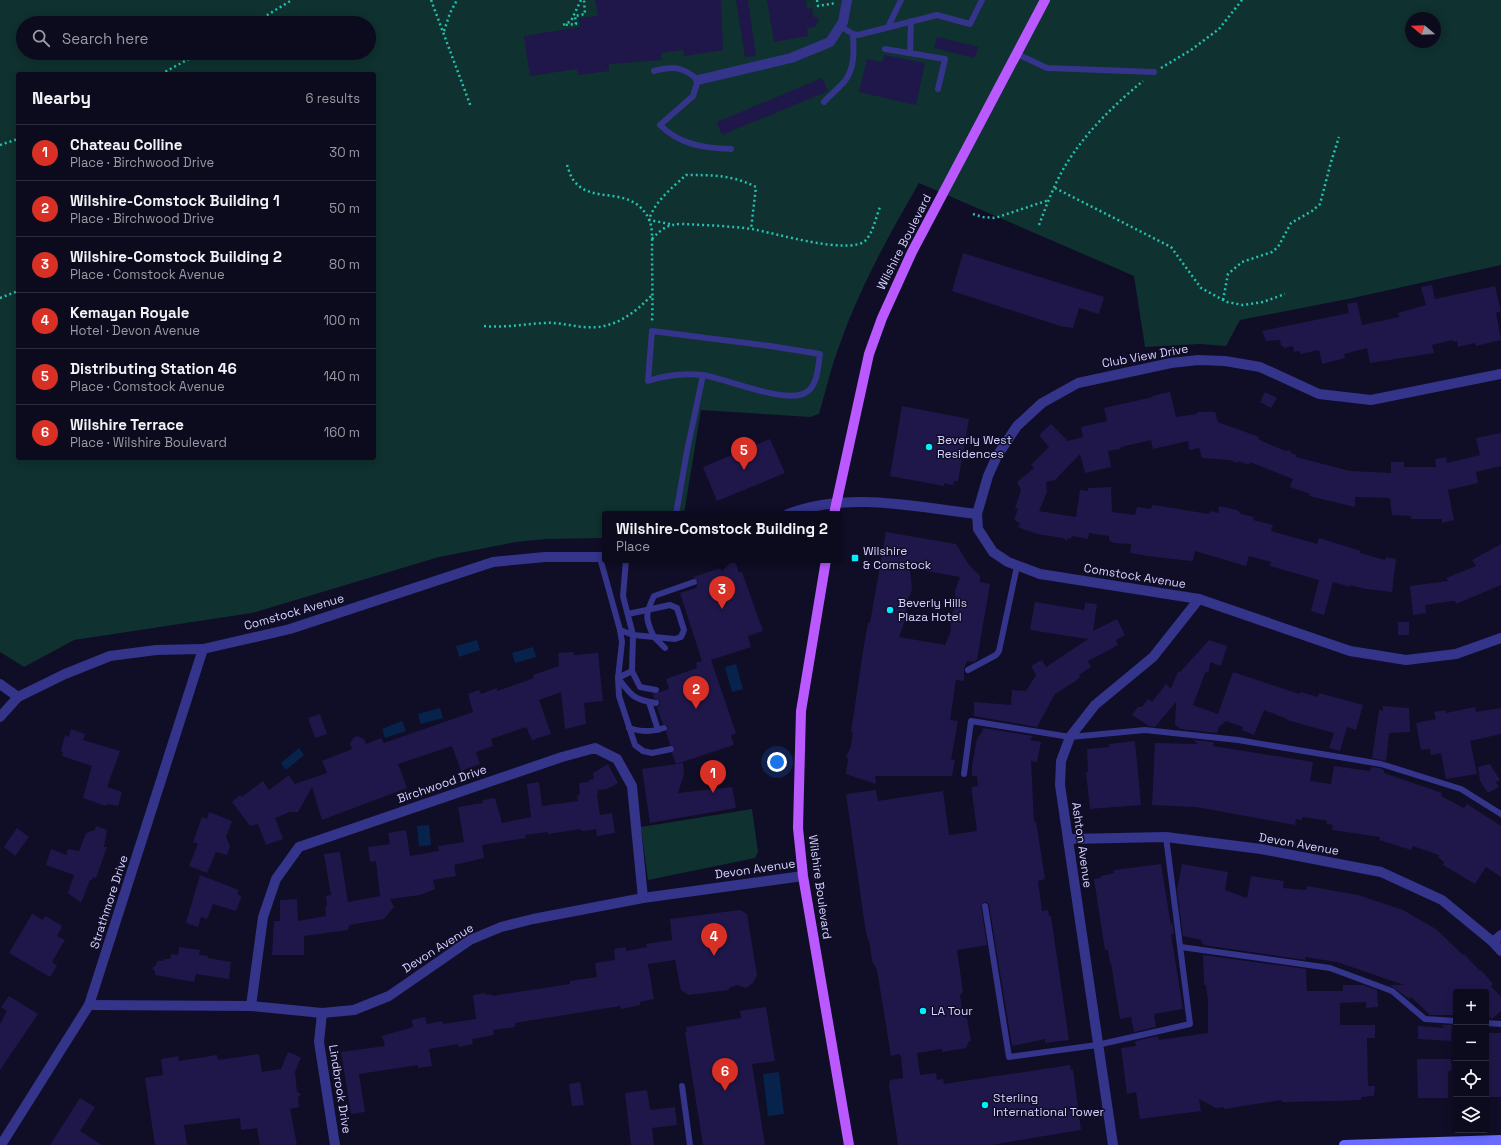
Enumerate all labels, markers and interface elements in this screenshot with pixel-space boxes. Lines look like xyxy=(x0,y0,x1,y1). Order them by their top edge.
north arrow xyxy=(1405,12,1441,48)
search box xyxy=(16,16,376,60)
icon: search xyxy=(30,27,52,49)
text: Search here xyxy=(62,29,148,48)
text: Nearby xyxy=(32,87,91,109)
text: 6 results xyxy=(306,90,360,107)
text: Chateau Colline xyxy=(70,135,182,154)
text: 1 xyxy=(42,144,48,161)
text: 30 m xyxy=(329,144,360,161)
text: Place · Birchwood Drive xyxy=(70,154,214,171)
text: Wilshire-Comstock Building 1 xyxy=(70,191,280,210)
street label: Wilshire Boulevard xyxy=(873,191,935,293)
text: 2 xyxy=(41,200,49,217)
text: 50 m xyxy=(329,200,360,217)
text: Place · Birchwood Drive xyxy=(70,210,214,227)
text: Wilshire-Comstock Building 2 xyxy=(70,247,282,266)
text: 3 xyxy=(41,256,49,273)
text: 80 m xyxy=(329,256,360,273)
text: Place · Comstock Avenue xyxy=(70,266,225,283)
text: Kemayan Royale xyxy=(70,303,189,322)
text: 4 xyxy=(41,312,49,329)
text: 100 m xyxy=(323,312,360,329)
text: Hotel · Devon Avenue xyxy=(70,322,200,339)
street label: Club View Drive xyxy=(1101,341,1189,371)
text: Distributing Station 46 xyxy=(70,359,237,378)
text: 5 xyxy=(41,368,49,385)
text: 140 m xyxy=(324,368,360,385)
text: Place · Comstock Avenue xyxy=(70,378,225,395)
text: Wilshire Terrace xyxy=(70,415,184,434)
text: 6 xyxy=(41,424,49,441)
text: 160 m xyxy=(324,424,360,441)
place label: Beverly West Residences xyxy=(937,432,1012,462)
text: Place · Wilshire Boulevard xyxy=(70,434,227,451)
pin: 5 xyxy=(731,437,757,470)
marker: Beverly West Residences xyxy=(924,442,934,452)
popup xyxy=(602,511,842,563)
text: Wilshire-Comstock Building 2 xyxy=(616,519,828,538)
text: Place xyxy=(616,538,650,555)
place label: Wilshire & Comstock xyxy=(863,543,932,573)
marker: Wilshire & Comstock xyxy=(850,553,860,563)
street label: Comstock Avenue xyxy=(1083,560,1187,592)
pin: 3 xyxy=(709,576,735,609)
street label: Comstock Avenue xyxy=(242,590,346,634)
place label: Beverly Hills Plaza Hotel xyxy=(898,595,967,625)
marker: Beverly Hills Plaza Hotel xyxy=(885,605,895,615)
pin: 2 xyxy=(683,676,709,709)
your location xyxy=(767,752,787,772)
pin: 1 xyxy=(700,760,726,793)
street label: Birchwood Drive xyxy=(395,761,489,807)
street label: Ashton Avenue xyxy=(1068,801,1096,889)
street label: Devon Avenue xyxy=(1258,829,1340,859)
street label: Wilshire Boulevard xyxy=(805,834,835,940)
street label: Strathmore Drive xyxy=(86,853,132,951)
street label: Devon Avenue xyxy=(714,855,796,883)
street label: Devon Avenue xyxy=(399,920,477,976)
pin: 4 xyxy=(701,923,727,956)
map controls xyxy=(1453,989,1489,1133)
button: + xyxy=(1453,989,1489,1025)
place label: LA Tour xyxy=(931,1003,973,1019)
marker: LA Tour xyxy=(918,1006,928,1016)
button: − xyxy=(1453,1025,1489,1061)
street label: Lindbrook Drive xyxy=(325,1043,355,1135)
pin: 6 xyxy=(712,1058,738,1091)
button: locate xyxy=(1453,1061,1489,1097)
place label: Sterling International Tower xyxy=(993,1090,1105,1120)
button: layers xyxy=(1453,1097,1489,1133)
marker: Sterling International Tower xyxy=(980,1100,990,1110)

